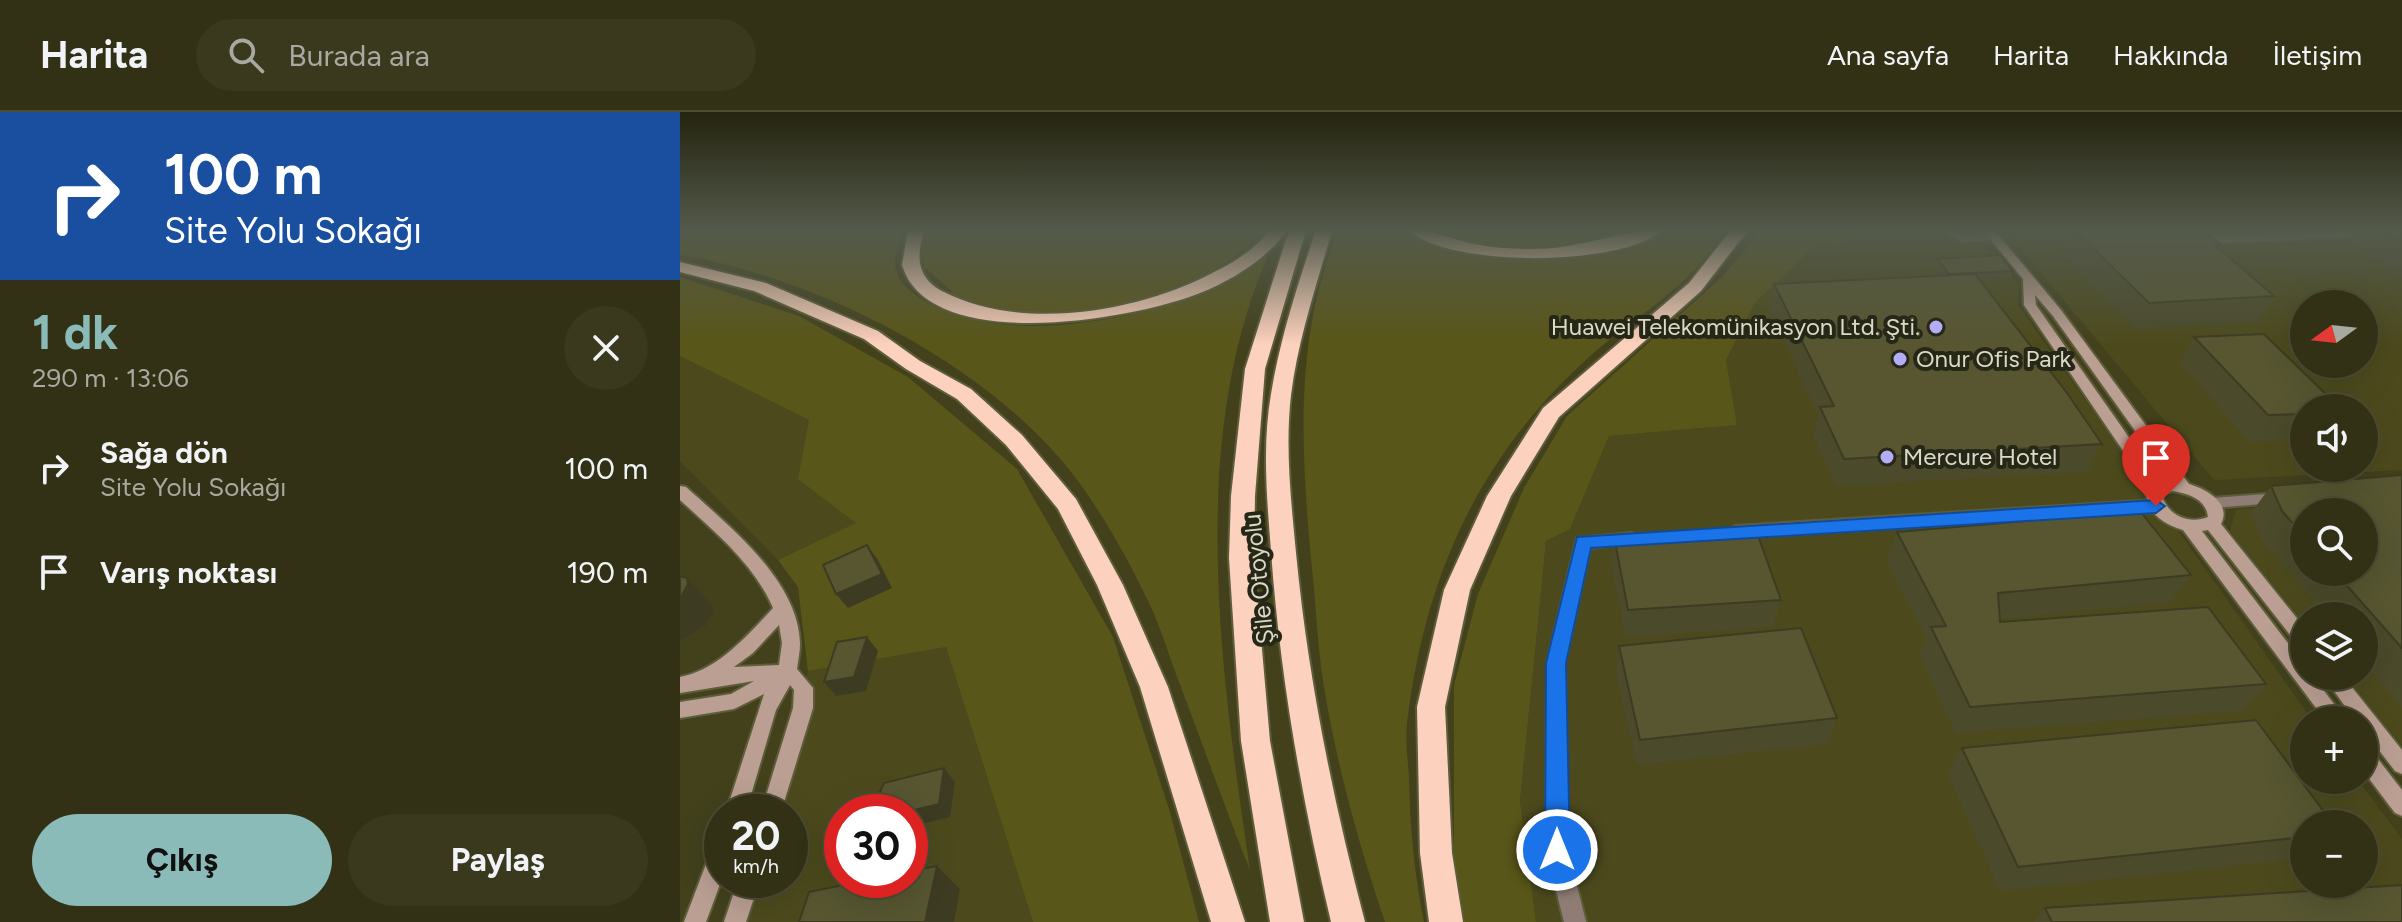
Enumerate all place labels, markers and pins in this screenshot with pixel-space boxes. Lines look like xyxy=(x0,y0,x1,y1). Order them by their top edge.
place label: Huawei Telekomünikasyon Ltd. Şti. xyxy=(1551,312,1920,341)
marker: Huawei Telekomünikasyon Ltd. Şti. xyxy=(1927,318,1945,336)
place label: Onur Ofis Park xyxy=(1916,344,2072,373)
marker: Onur Ofis Park xyxy=(1891,350,1909,368)
pin xyxy=(2122,424,2190,506)
place label: Mercure Hotel xyxy=(1903,442,2057,471)
marker: Mercure Hotel xyxy=(1878,448,1896,466)

